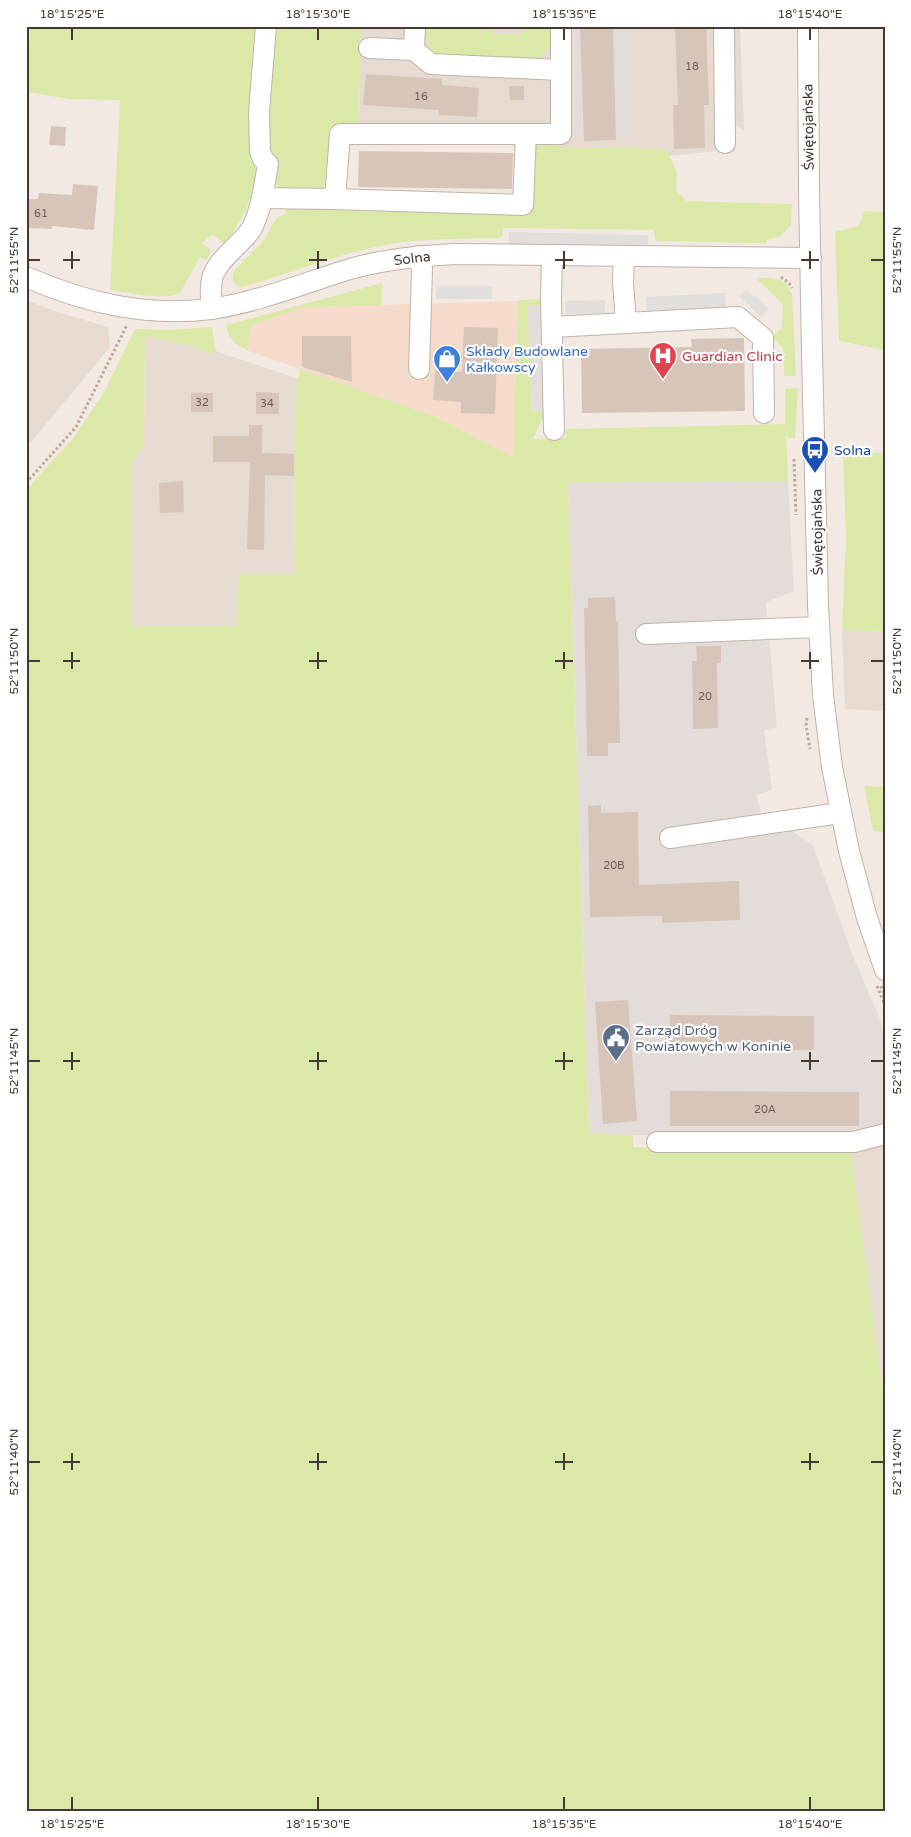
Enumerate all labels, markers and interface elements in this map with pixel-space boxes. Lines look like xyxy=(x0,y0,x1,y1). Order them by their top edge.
text: 18°15'25"E xyxy=(39,7,105,21)
text: 18°15'30"E xyxy=(285,7,351,21)
text: 18°15'35"E xyxy=(531,7,597,21)
text: 18°15'40"E xyxy=(777,7,843,21)
house number: 18 xyxy=(685,60,699,73)
street label: Świętojańska xyxy=(799,84,818,170)
house number: 16 xyxy=(414,90,428,103)
house number: 61 xyxy=(34,207,48,220)
text: 52°11'55"N xyxy=(7,227,21,294)
text: 52°11'55"N xyxy=(890,227,904,294)
street label: Solna xyxy=(393,248,431,269)
hospital icon: Guardian Clinic xyxy=(648,341,678,380)
place label: Składy Budowlane Kałkowscy xyxy=(466,343,588,376)
shop icon: Składy Budowlane Kałkowscy xyxy=(432,344,462,383)
place label: Guardian Clinic xyxy=(682,348,783,365)
house number: 32 xyxy=(195,396,209,409)
house number: 34 xyxy=(260,397,274,410)
bus stop icon: Solna xyxy=(800,435,830,474)
place label: Solna xyxy=(834,442,871,459)
street label: Świętojańska xyxy=(808,489,827,575)
text: 52°11'50"N xyxy=(7,628,21,695)
text: 52°11'50"N xyxy=(890,628,904,695)
house number: 20 xyxy=(698,690,712,703)
house number: 20B xyxy=(603,859,625,872)
place label: Zarząd Dróg Powiatowych w Koninie xyxy=(635,1022,791,1055)
public building icon: Zarząd Dróg Powiatowych w Koninie xyxy=(601,1023,631,1062)
text: 52°11'45"N xyxy=(7,1028,21,1095)
text: 52°11'45"N xyxy=(890,1028,904,1095)
house number: 20A xyxy=(754,1103,776,1116)
text: 52°11'40"N xyxy=(7,1429,21,1496)
text: 52°11'40"N xyxy=(890,1429,904,1496)
text: 18°15'25"E xyxy=(39,1817,105,1831)
text: 18°15'30"E xyxy=(285,1817,351,1831)
text: 18°15'35"E xyxy=(531,1817,597,1831)
text: 18°15'40"E xyxy=(777,1817,843,1831)

